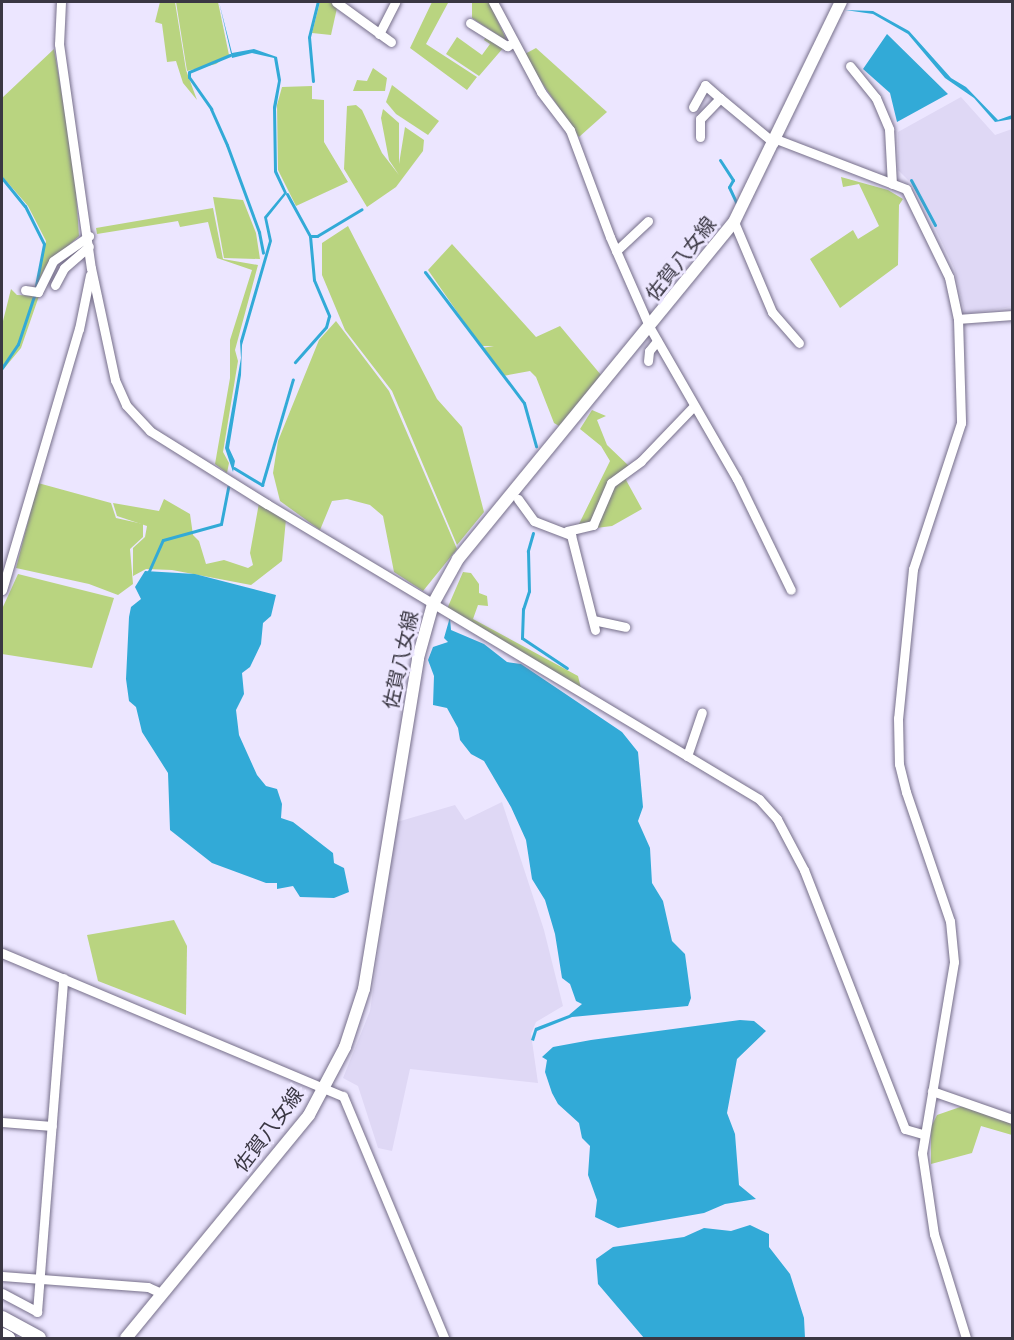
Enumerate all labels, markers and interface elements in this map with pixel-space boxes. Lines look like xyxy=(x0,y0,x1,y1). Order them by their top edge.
street label: 佐賀八女線 xyxy=(641,212,721,306)
street label: 佐賀八女線 xyxy=(379,609,423,711)
street label: 佐賀八女線 xyxy=(229,1083,309,1177)

